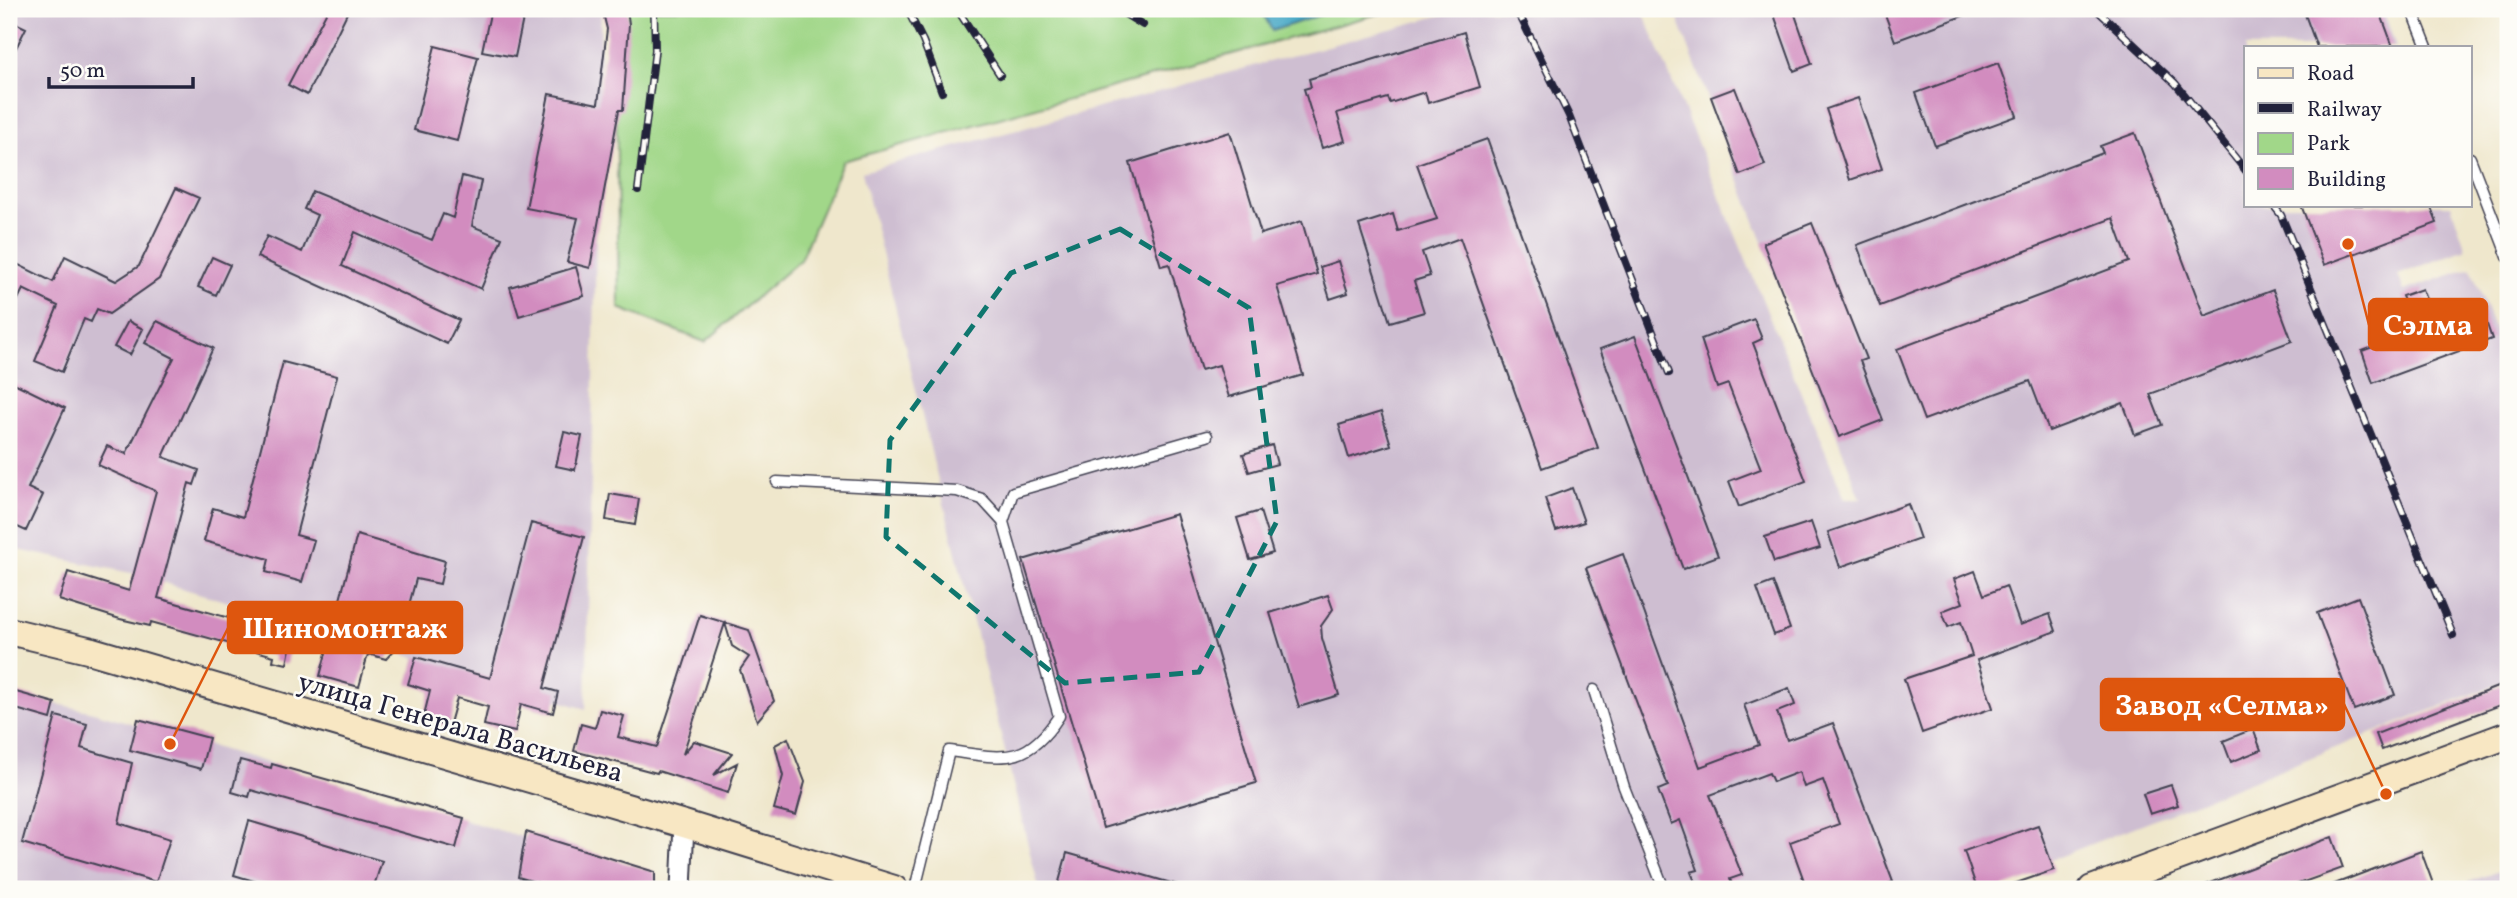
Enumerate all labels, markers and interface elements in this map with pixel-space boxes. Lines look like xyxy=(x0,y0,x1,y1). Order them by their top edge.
scale bar xyxy=(49,46,192,90)
legend xyxy=(2244,46,2472,206)
text: 50 m xyxy=(60,57,105,86)
text: Road xyxy=(2307,60,2354,89)
text: Railway xyxy=(2307,96,2383,125)
text: Park xyxy=(2307,130,2350,159)
text: Building xyxy=(2307,166,2386,195)
callout: Сэлма xyxy=(2369,299,2487,350)
text: Сэлма xyxy=(2383,306,2473,348)
callout: Шиномонтаж xyxy=(228,602,462,653)
text: Шиномонтаж xyxy=(242,609,448,651)
street label: улица Генерала Васильева xyxy=(293,663,628,794)
callout: Завод «Селма» xyxy=(2101,679,2344,730)
text: Завод «Селма» xyxy=(2115,686,2329,728)

